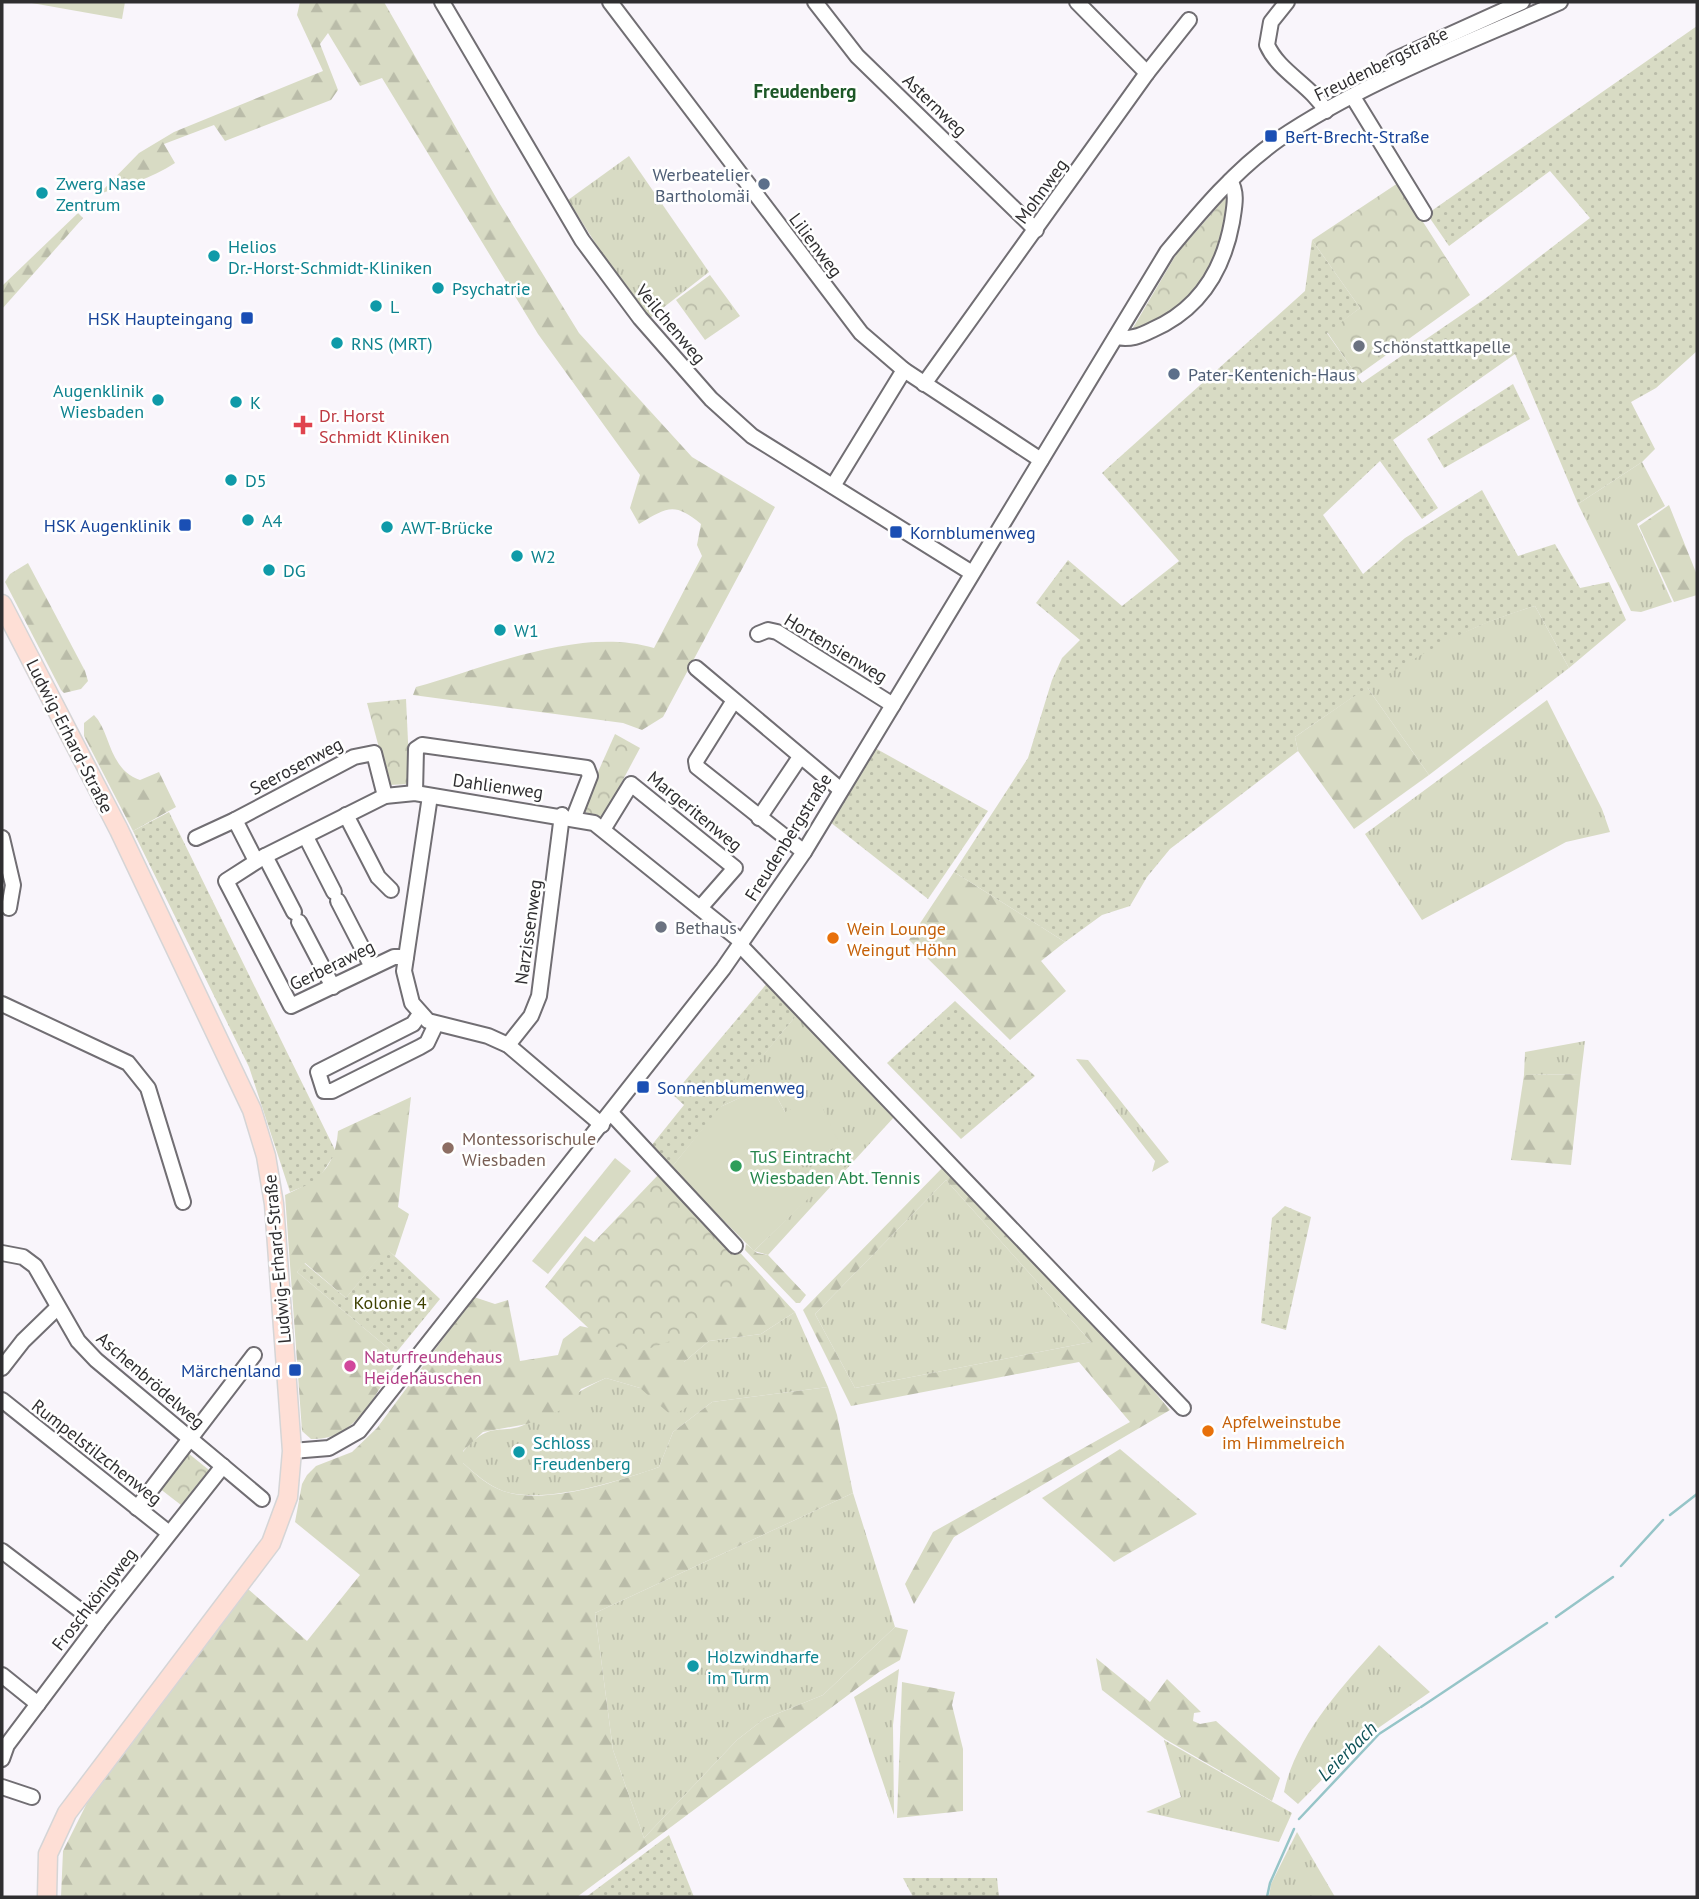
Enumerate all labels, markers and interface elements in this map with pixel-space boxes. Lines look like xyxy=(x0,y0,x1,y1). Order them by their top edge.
street label: Freudenbergstraße xyxy=(1310,22,1452,106)
street label: Asternweg xyxy=(898,69,972,141)
district label: Freudenberg xyxy=(753,79,857,103)
place label: Bert-Brecht-Straße xyxy=(1285,125,1429,148)
marker: Bert-Brecht-Straße xyxy=(1263,128,1279,144)
street label: Mohnweg xyxy=(1010,154,1072,228)
place label: Werbeatelier Bartholomäi xyxy=(652,163,750,207)
place label: Zwerg Nase Zentrum xyxy=(56,172,146,216)
marker: Werbeatelier Bartholomäi xyxy=(756,176,772,192)
marker: Zwerg Nase Zentrum xyxy=(34,185,50,201)
street label: Lilienweg xyxy=(784,208,848,282)
place label: Helios Dr.-Horst-Schmidt-Kliniken xyxy=(228,235,432,279)
marker: Helios Dr.-Horst-Schmidt-Kliniken xyxy=(206,248,222,264)
place label: Psychatrie xyxy=(452,277,530,300)
street label: Veilchenweg xyxy=(630,279,711,369)
marker: Psychatrie xyxy=(430,280,446,296)
place label: L xyxy=(390,295,399,318)
marker: L xyxy=(368,298,384,314)
place label: HSK Haupteingang xyxy=(88,307,233,330)
marker: HSK Haupteingang xyxy=(239,310,255,326)
place label: RNS (MRT) xyxy=(351,332,433,355)
marker: RNS (MRT) xyxy=(329,335,345,351)
place label: Schönstattkapelle xyxy=(1373,335,1511,358)
marker: Schönstattkapelle xyxy=(1351,338,1367,354)
place label: Pater-Kentenich-Haus xyxy=(1188,363,1356,386)
marker: Pater-Kentenich-Haus xyxy=(1166,366,1182,382)
place label: Augenklinik Wiesbaden xyxy=(53,379,144,423)
place label: K xyxy=(250,391,261,414)
marker: Augenklinik Wiesbaden xyxy=(150,392,166,408)
marker: K xyxy=(228,394,244,410)
place label: Dr. Horst Schmidt Kliniken xyxy=(319,404,450,448)
marker: Dr. Horst Schmidt Kliniken xyxy=(293,415,313,435)
place label: D5 xyxy=(245,469,267,492)
marker: D5 xyxy=(223,472,239,488)
place label: A4 xyxy=(262,509,283,532)
marker: A4 xyxy=(240,512,256,528)
place label: HSK Augenklinik xyxy=(44,514,171,537)
place label: AWT-Brücke xyxy=(401,516,493,539)
marker: HSK Augenklinik xyxy=(177,517,193,533)
marker: AWT-Brücke xyxy=(379,519,395,535)
place label: Kornblumenweg xyxy=(910,521,1036,544)
marker: Kornblumenweg xyxy=(888,524,904,540)
place label: W2 xyxy=(531,545,556,568)
marker: W2 xyxy=(509,548,525,564)
place label: DG xyxy=(283,559,306,582)
marker: DG xyxy=(261,562,277,578)
street label: Hortensienweg xyxy=(780,608,892,688)
place label: W1 xyxy=(514,619,539,642)
marker: W1 xyxy=(492,622,508,638)
street label: Ludwig-Erhard-Straße xyxy=(21,655,119,817)
street label: Seerosenweg xyxy=(246,732,346,800)
street label: Margeritenweg xyxy=(643,766,747,856)
street label: Dahlienweg xyxy=(451,768,545,804)
street label: Freudenbergstraße xyxy=(740,769,836,905)
street label: Narzissenweg xyxy=(509,878,547,986)
place label: Bethaus xyxy=(675,916,737,939)
place label: Wein Lounge Weingut Höhn xyxy=(847,917,957,961)
marker: Bethaus xyxy=(653,919,669,935)
marker: Wein Lounge Weingut Höhn xyxy=(825,930,841,946)
street label: Gerberaweg xyxy=(286,935,378,995)
place label: Sonnenblumenweg xyxy=(657,1076,805,1099)
marker: Sonnenblumenweg xyxy=(635,1079,651,1095)
place label: Montessorischule Wiesbaden xyxy=(462,1127,596,1171)
marker: Montessorischule Wiesbaden xyxy=(440,1140,456,1156)
place label: TuS Eintracht Wiesbaden Abt. Tennis xyxy=(750,1145,920,1189)
marker: TuS Eintracht Wiesbaden Abt. Tennis xyxy=(728,1158,744,1174)
street label: Ludwig-Erhard-Straße xyxy=(258,1173,296,1345)
park label: Kolonie 4 xyxy=(353,1291,427,1314)
street label: Aschenbrödelweg xyxy=(92,1327,210,1433)
place label: Naturfreundehaus Heidehäuschen xyxy=(364,1345,502,1389)
marker: Naturfreundehaus Heidehäuschen xyxy=(342,1358,358,1374)
place label: Märchenland xyxy=(181,1359,281,1382)
marker: Märchenland xyxy=(287,1362,303,1378)
street label: Rumpelstilzchenweg xyxy=(27,1394,167,1510)
place label: Apfelweinstube im Himmelreich xyxy=(1222,1410,1345,1454)
marker: Apfelweinstube im Himmelreich xyxy=(1200,1423,1216,1439)
place label: Schloss Freudenberg xyxy=(533,1431,631,1475)
marker: Schloss Freudenberg xyxy=(511,1444,527,1460)
street label: Froschkönigweg xyxy=(47,1543,141,1655)
place label: Holzwindharfe im Turm xyxy=(707,1645,819,1689)
marker: Holzwindharfe im Turm xyxy=(685,1658,701,1674)
water label: Leierbach xyxy=(1312,1716,1382,1786)

